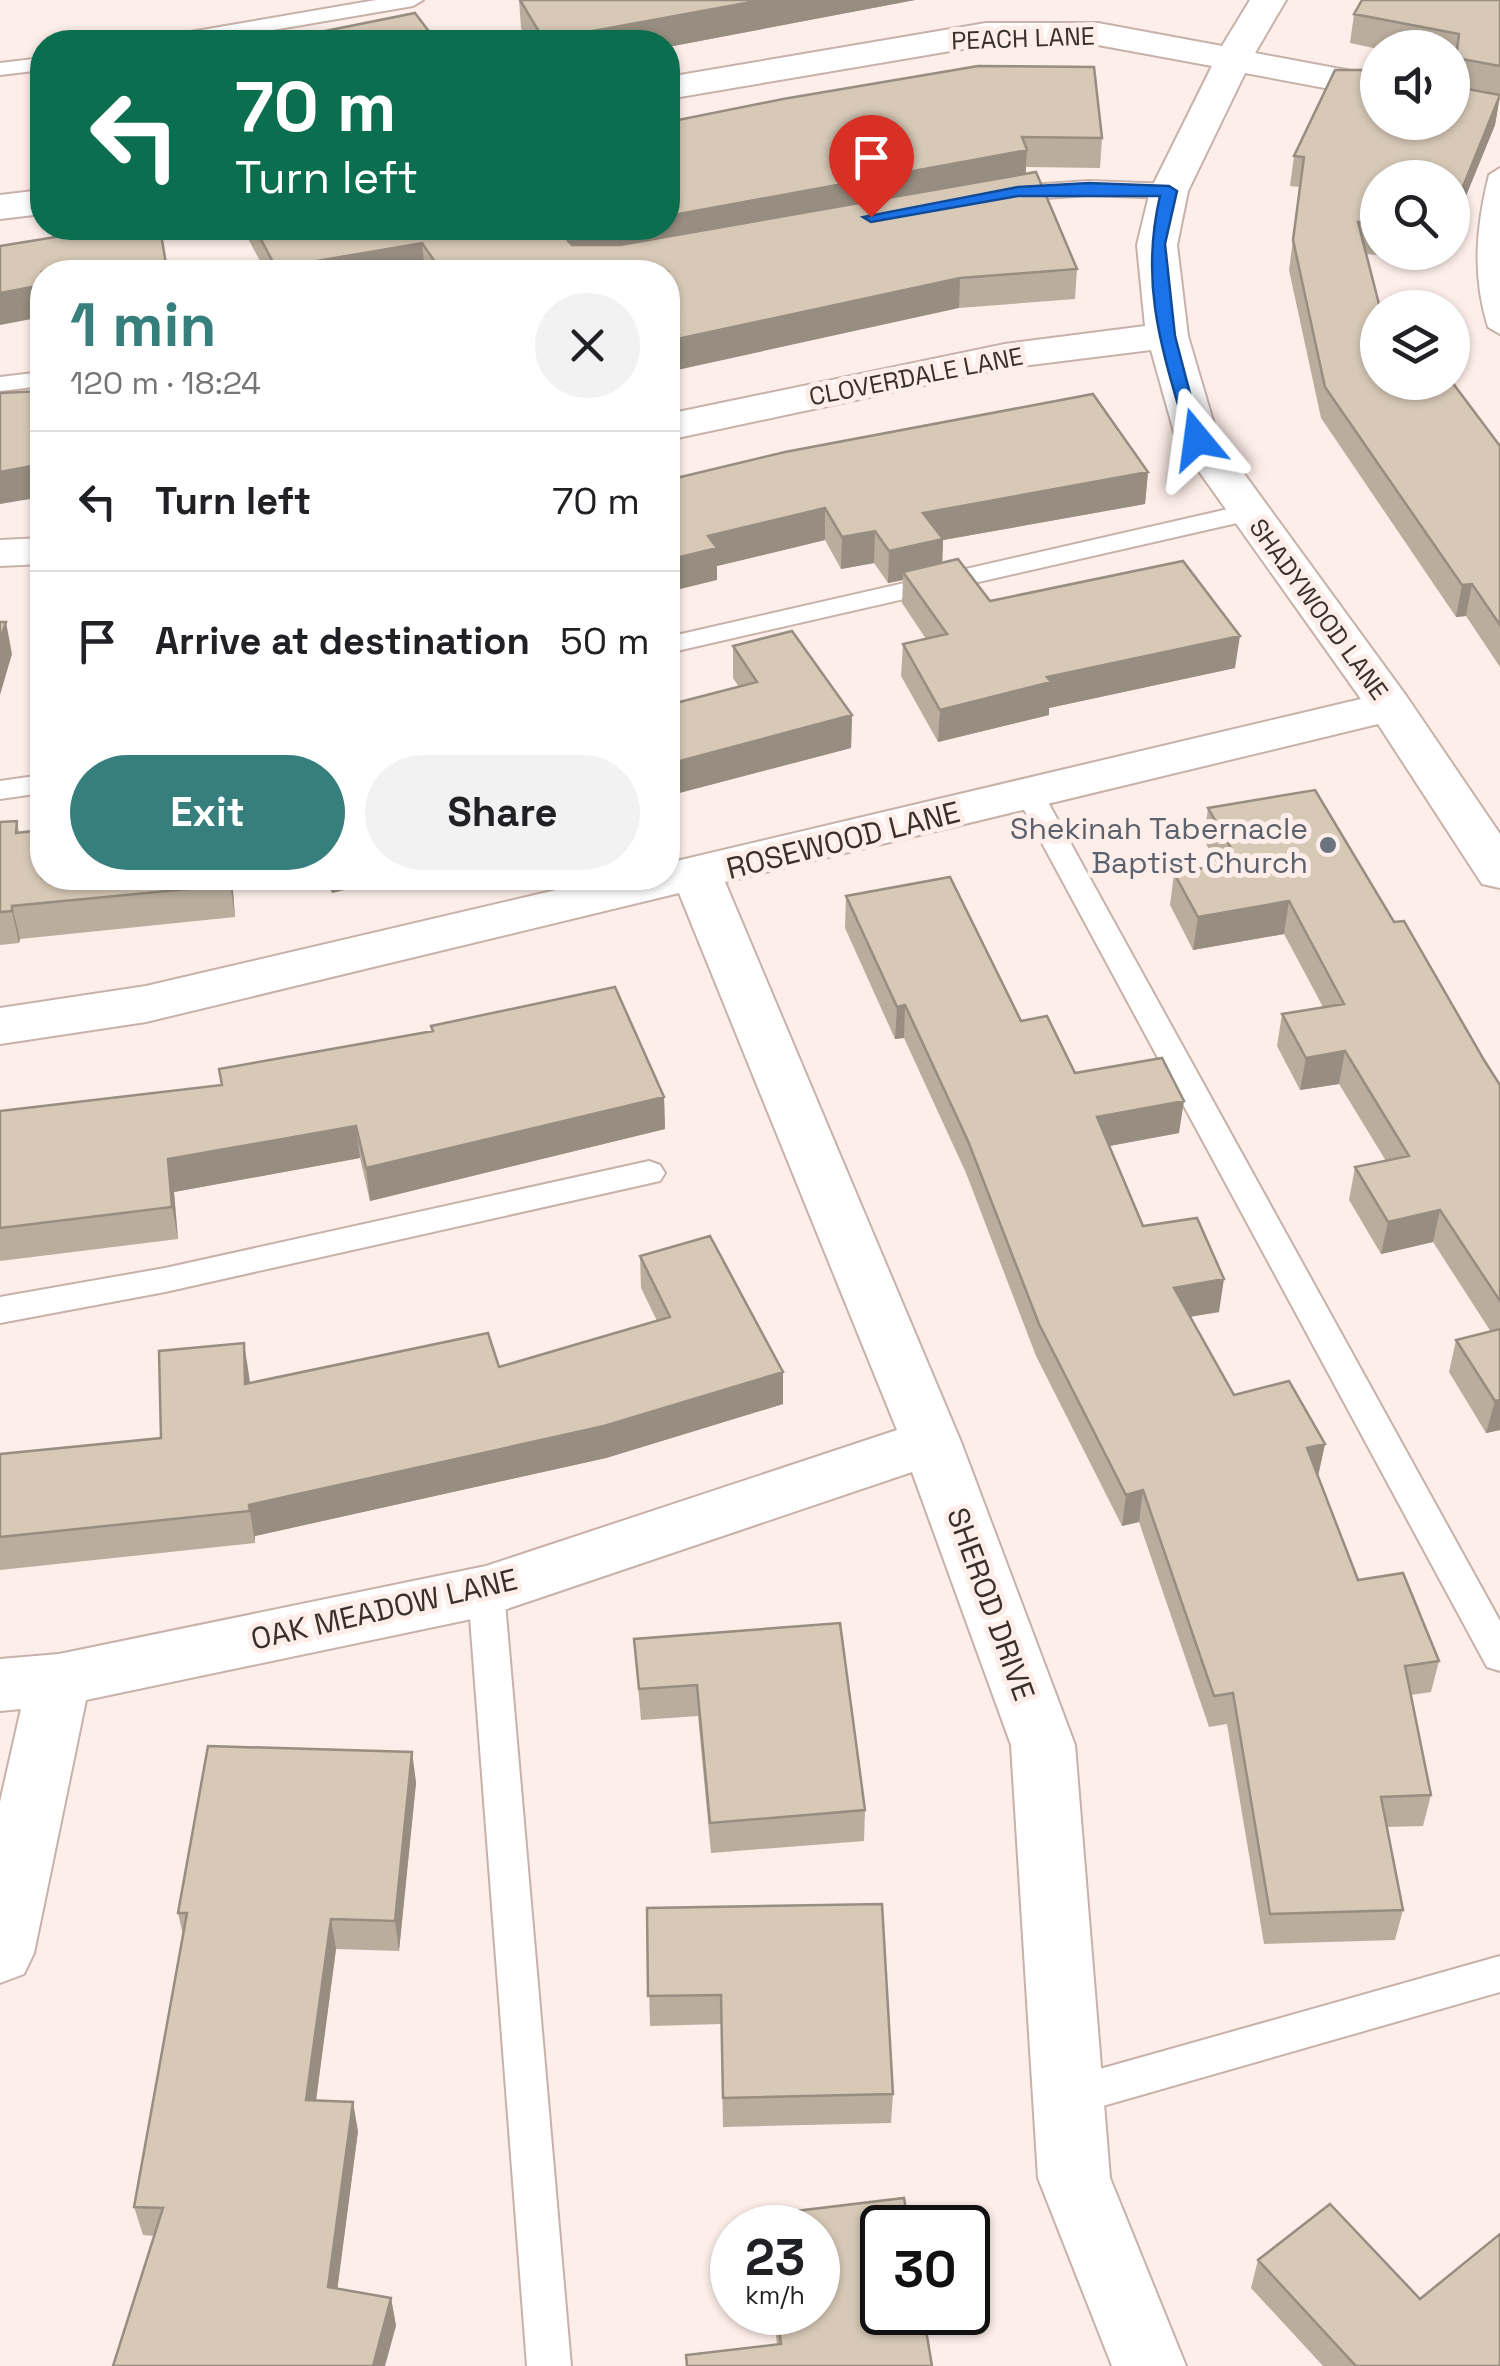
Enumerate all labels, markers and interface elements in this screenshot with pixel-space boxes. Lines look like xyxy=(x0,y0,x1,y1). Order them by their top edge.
street label: PEACH LANE xyxy=(951,20,1095,56)
map controls xyxy=(1360,30,1470,400)
button: sound xyxy=(1360,30,1470,140)
text: 70 m xyxy=(235,62,396,151)
icon: left xyxy=(70,70,200,200)
pin xyxy=(829,115,914,218)
icon: arrive xyxy=(844,130,899,185)
text: Turn left xyxy=(235,149,418,206)
button: search xyxy=(1360,160,1470,270)
text: 1 min xyxy=(70,287,217,364)
button: layers xyxy=(1360,290,1470,400)
button: close xyxy=(535,293,640,398)
street label: CLOVERDALE LANE xyxy=(806,340,1026,412)
text: 120 m · 18:24 xyxy=(70,363,261,403)
position arrow xyxy=(1145,387,1249,491)
icon: left xyxy=(70,474,125,529)
text: Turn left xyxy=(155,477,311,525)
text: 70 m xyxy=(552,477,640,525)
street label: SHADYWOOD LANE xyxy=(1243,512,1395,706)
icon: arrive xyxy=(70,614,125,669)
text: Arrive at destination xyxy=(155,617,530,665)
text: 50 m xyxy=(560,617,650,665)
button: Exit xyxy=(70,755,345,870)
button: Share xyxy=(365,755,640,870)
street label: ROSEWOOD LANE xyxy=(722,792,964,888)
place label: Shekinah Tabernacle Baptist Church xyxy=(1010,809,1308,882)
marker: Shekinah Tabernacle Baptist Church xyxy=(1317,834,1339,856)
street label: SHEROD DRIVE xyxy=(938,1502,1044,1706)
street label: OAK MEADOW LANE xyxy=(247,1559,521,1659)
speed limit sign: 30 xyxy=(860,2205,990,2335)
text: 23 xyxy=(745,2226,805,2290)
text: km/h xyxy=(745,2279,805,2311)

